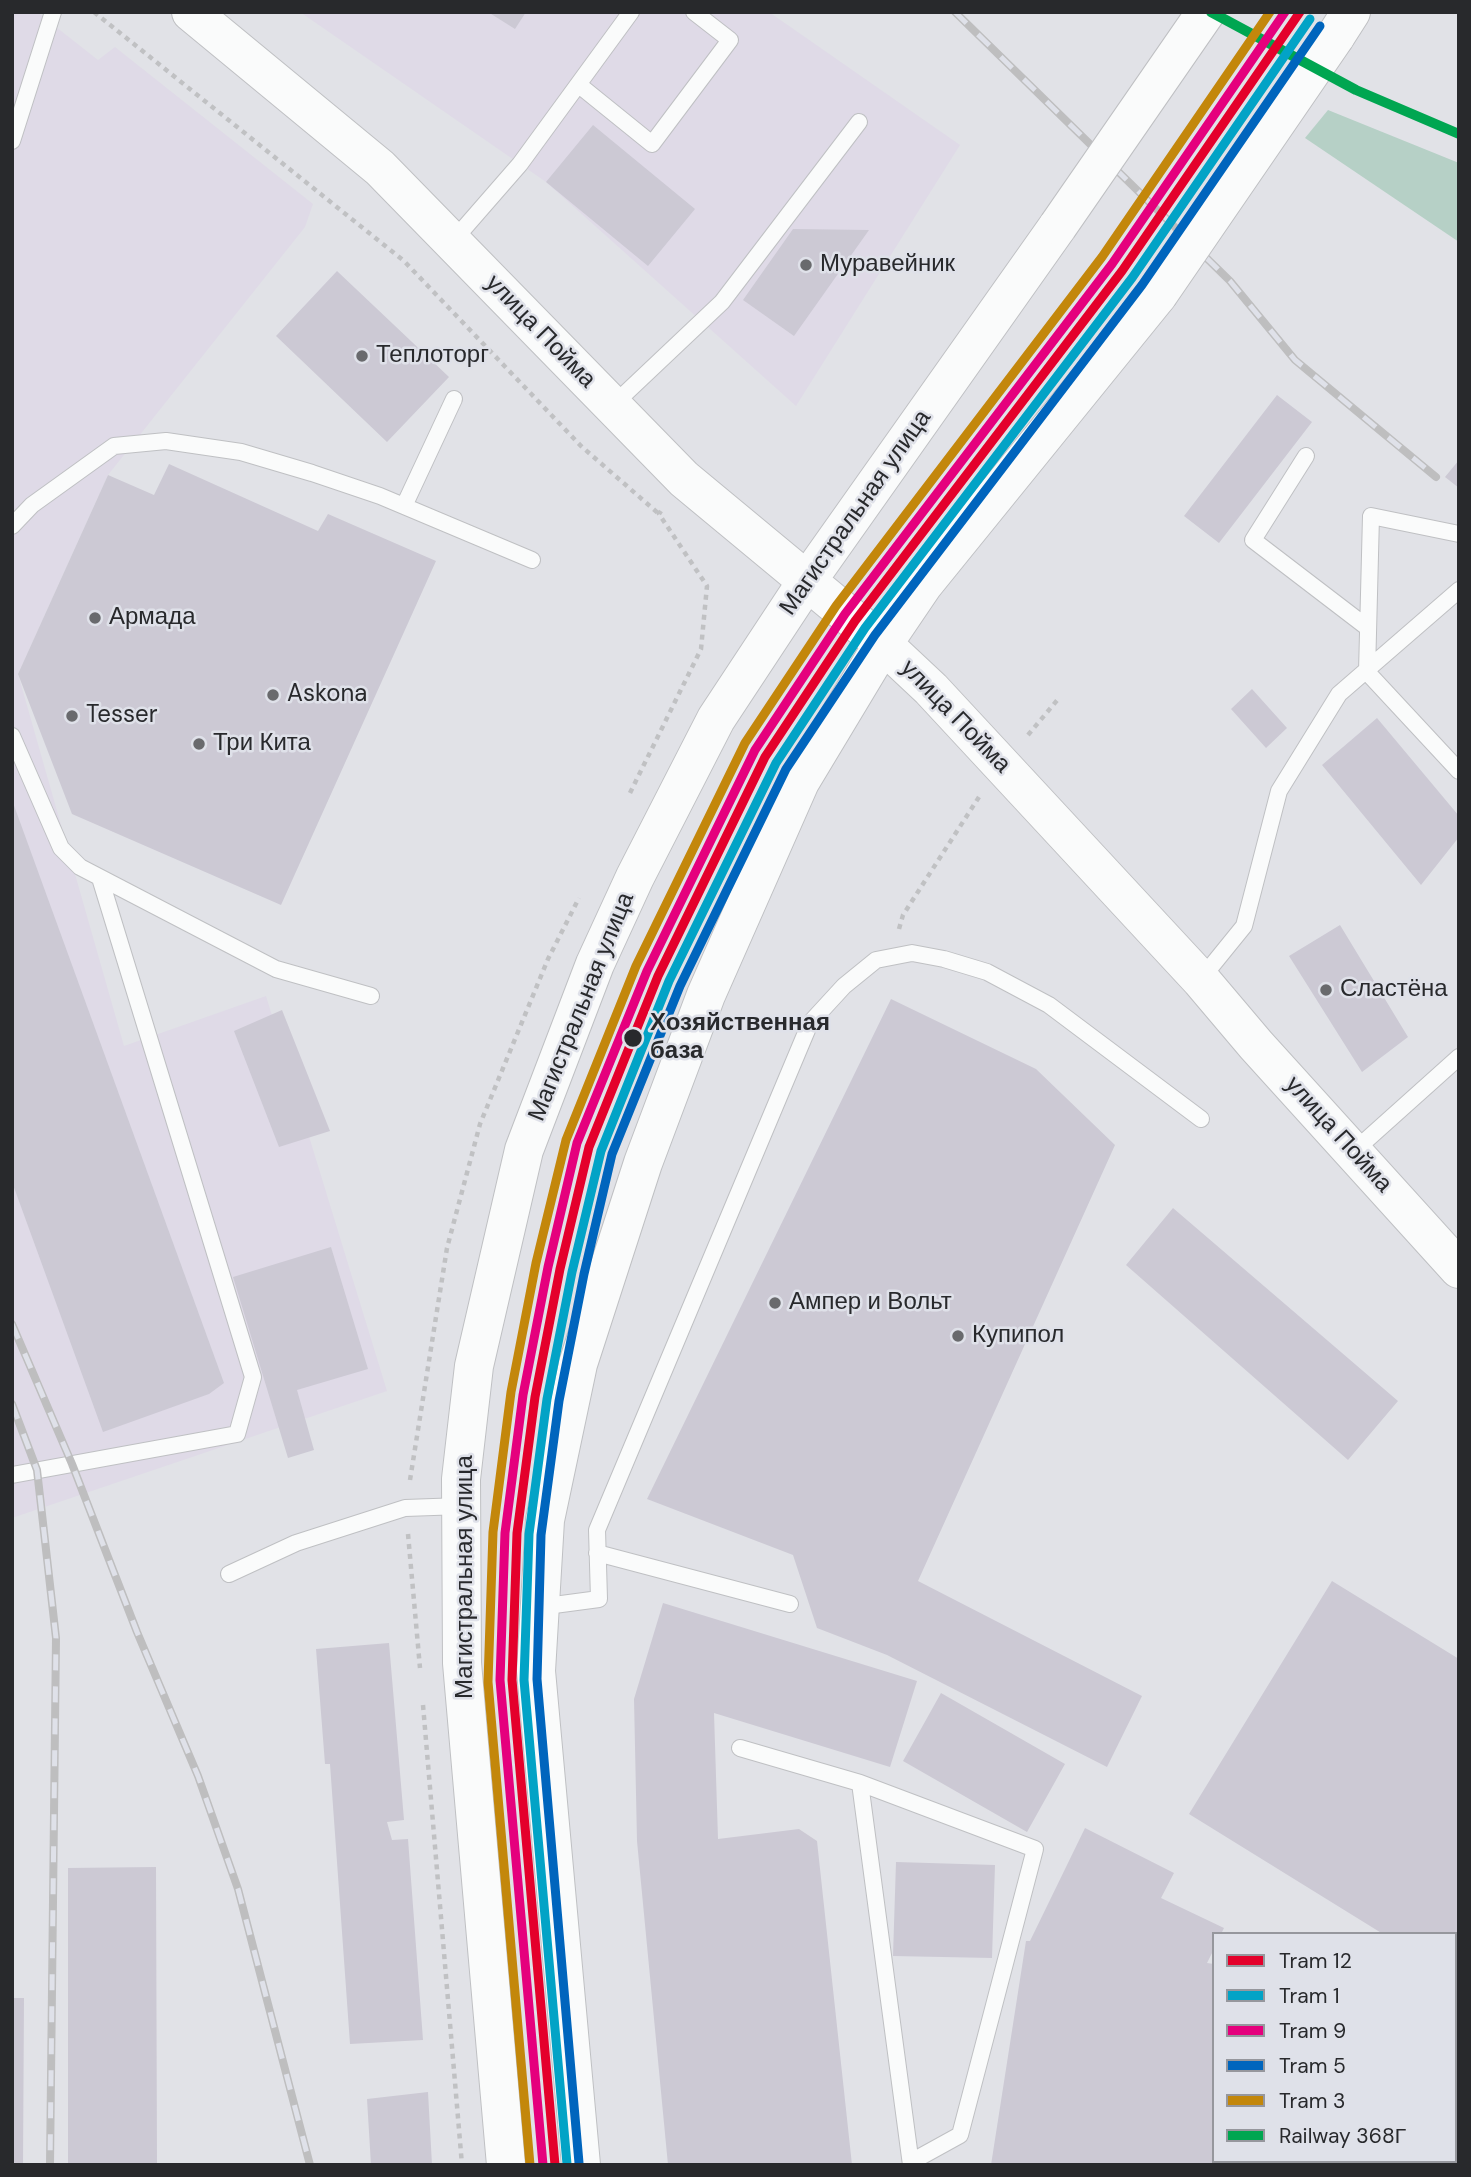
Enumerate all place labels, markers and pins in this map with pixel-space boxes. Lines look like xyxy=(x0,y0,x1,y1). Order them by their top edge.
place label: Муравейник xyxy=(820,251,955,279)
marker: Муравейник xyxy=(798,257,814,273)
place label: Теплоторг xyxy=(376,342,489,370)
marker: Теплоторг xyxy=(354,348,370,364)
place label: Армада xyxy=(109,604,196,632)
marker: Армада xyxy=(87,610,103,626)
place label: Askona xyxy=(287,681,367,709)
marker: Askona xyxy=(265,687,281,703)
place label: Tesser xyxy=(86,702,158,730)
marker: Tesser xyxy=(64,708,80,724)
place label: Три Кита xyxy=(213,730,311,758)
marker: Три Кита xyxy=(191,736,207,752)
place label: Сластёна xyxy=(1340,976,1448,1004)
marker: Сластёна xyxy=(1318,982,1334,998)
place label: Хозяйственная база xyxy=(650,1010,830,1066)
marker: Хозяйственная база xyxy=(622,1027,644,1049)
place label: Ампер и Вольт xyxy=(789,1289,952,1317)
marker: Ампер и Вольт xyxy=(767,1295,783,1311)
place label: Купипол xyxy=(972,1322,1064,1350)
marker: Купипол xyxy=(950,1328,966,1344)

